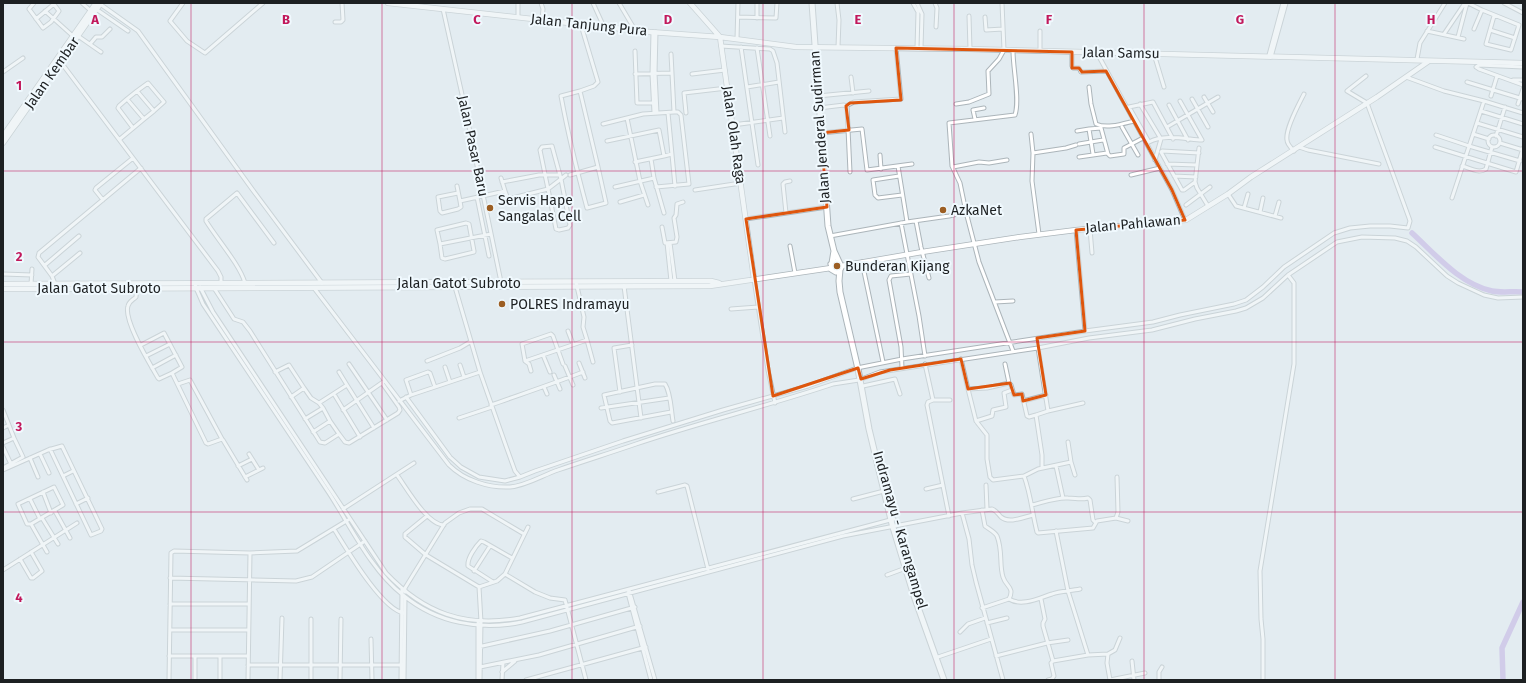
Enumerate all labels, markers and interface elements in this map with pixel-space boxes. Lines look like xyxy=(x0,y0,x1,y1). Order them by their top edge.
street label: Jalan Tanjung Pura xyxy=(530,10,648,40)
text: A xyxy=(90,12,99,27)
text: B xyxy=(282,12,290,27)
text: C xyxy=(473,12,481,27)
text: D xyxy=(664,12,673,27)
text: E xyxy=(855,12,862,27)
text: F xyxy=(1046,12,1053,27)
text: G xyxy=(1236,12,1244,27)
text: H xyxy=(1427,12,1435,27)
street label: Jalan Kembar xyxy=(21,33,83,112)
street label: Jalan Samsu xyxy=(1082,44,1160,62)
street label: Jalan Jenderal Sudirman xyxy=(806,50,834,204)
text: 1 xyxy=(16,78,22,93)
street label: Jalan Olah Raga xyxy=(719,85,749,185)
street label: Jalan Pasar Baru xyxy=(454,94,492,198)
place label: Servis Hape Sangalas Cell xyxy=(498,192,581,225)
place label: AzkaNet xyxy=(951,202,1003,219)
marker: Servis Hape Sangalas Cell xyxy=(485,203,495,213)
marker: AzkaNet xyxy=(938,205,948,215)
street label: Jalan Pahlawan xyxy=(1085,211,1181,237)
text: 2 xyxy=(16,249,23,264)
place label: Bunderan Kijang xyxy=(845,258,950,275)
marker: Bunderan Kijang xyxy=(832,261,842,271)
street label: Jalan Gatot Subroto xyxy=(397,275,521,292)
street label: Jalan Gatot Subroto xyxy=(37,280,161,297)
place label: POLRES Indramayu xyxy=(510,296,630,313)
marker: POLRES Indramayu xyxy=(497,299,507,309)
text: 3 xyxy=(15,419,23,434)
street label: Indramayu - Karangampel xyxy=(869,449,931,611)
text: 4 xyxy=(15,590,23,605)

